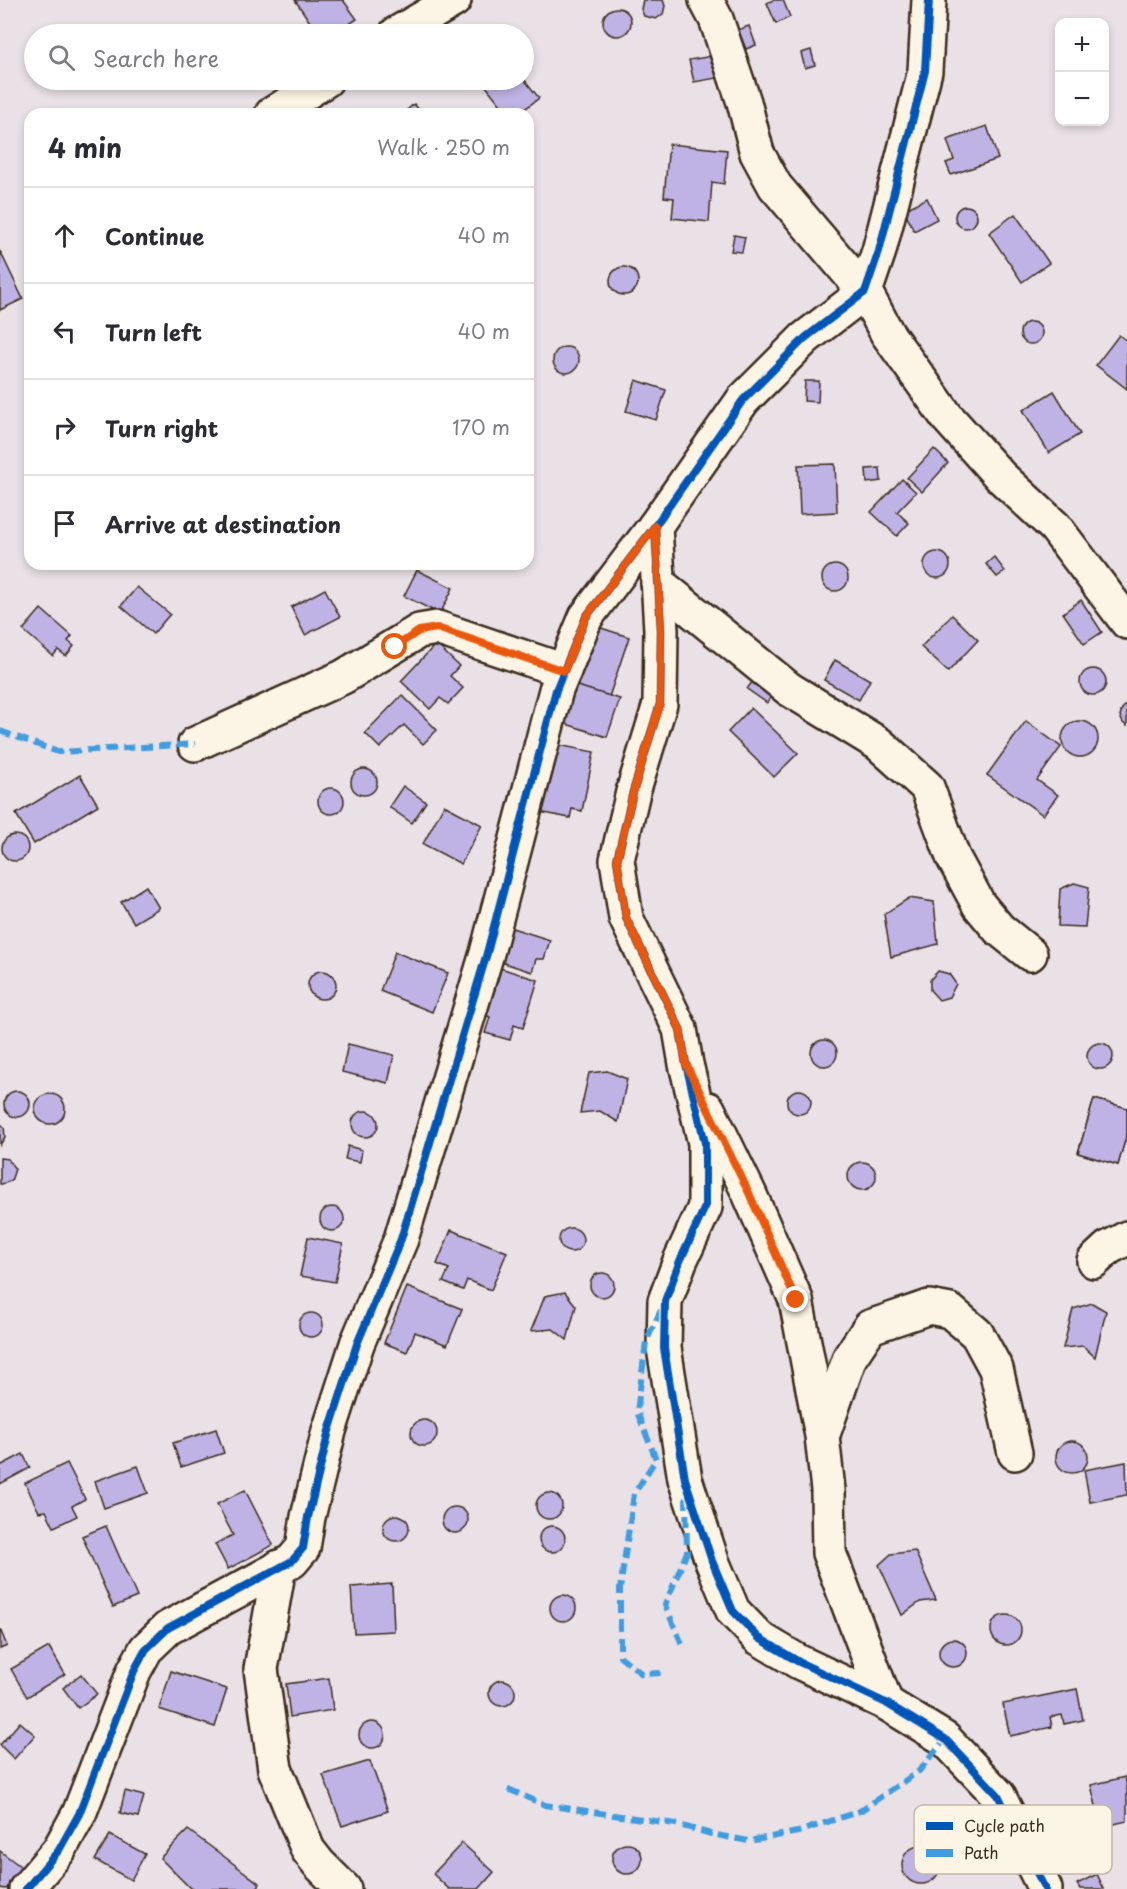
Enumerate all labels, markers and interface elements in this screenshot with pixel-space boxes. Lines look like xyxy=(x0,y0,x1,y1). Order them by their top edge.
map controls xyxy=(1055,18,1109,126)
button: + xyxy=(1055,18,1109,72)
search box xyxy=(24,24,534,90)
icon: search xyxy=(45,41,78,74)
text: Search here xyxy=(93,41,219,74)
button: − xyxy=(1055,72,1109,126)
text: 4 min xyxy=(48,128,122,167)
text: Walk · 250 m xyxy=(377,132,510,162)
icon: ahead xyxy=(48,219,81,252)
text: Continue xyxy=(105,219,204,252)
text: 40 m xyxy=(458,220,510,250)
icon: left xyxy=(48,315,81,348)
text: Turn left xyxy=(105,315,202,348)
text: 40 m xyxy=(458,316,510,346)
icon: right xyxy=(48,411,81,444)
text: Turn right xyxy=(105,411,218,444)
text: 170 m xyxy=(452,412,510,442)
icon: arrive xyxy=(48,507,81,540)
text: Arrive at destination xyxy=(105,507,341,540)
route start xyxy=(381,633,407,659)
route end xyxy=(782,1286,808,1312)
legend xyxy=(914,1805,1112,1874)
text: Cycle path xyxy=(964,1813,1045,1837)
text: Path xyxy=(964,1840,999,1864)

